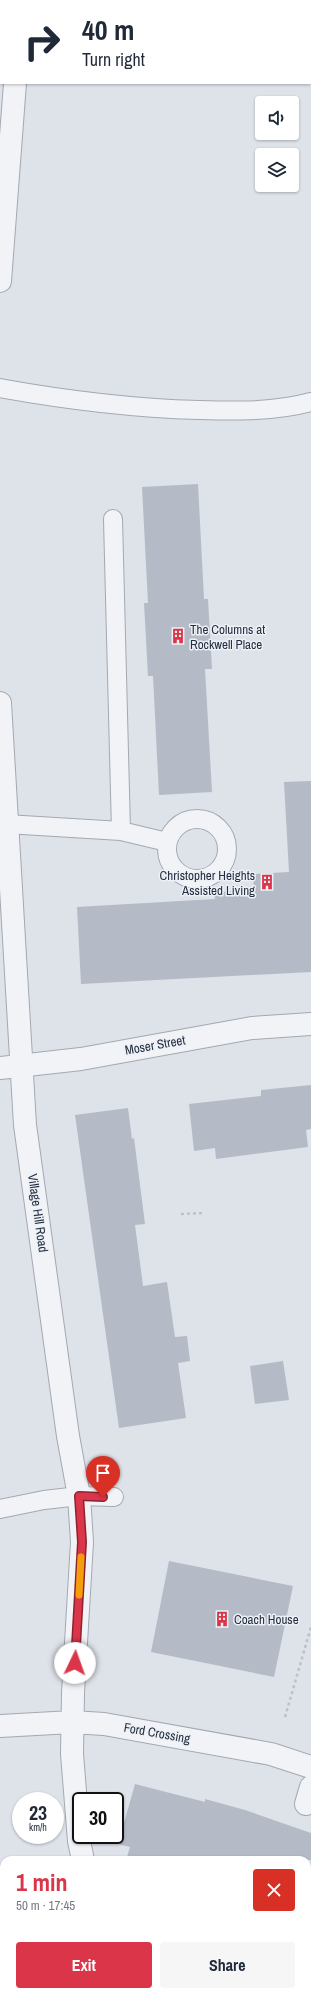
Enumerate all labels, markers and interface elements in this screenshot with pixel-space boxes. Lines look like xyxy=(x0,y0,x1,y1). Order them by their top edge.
text: 40 m xyxy=(82,11,134,49)
icon: right xyxy=(16,16,68,68)
text: Turn right xyxy=(82,47,145,72)
map controls xyxy=(255,96,299,192)
button: sound xyxy=(255,96,299,140)
button: layers xyxy=(255,148,299,192)
place label: The Columns at Rockwell Place xyxy=(190,621,265,653)
building icon: The Columns at Rockwell Place xyxy=(169,627,187,645)
place label: Christopher Heights Assisted Living xyxy=(160,867,255,899)
building icon: Christopher Heights Assisted Living xyxy=(258,873,276,891)
street label: Moser Street xyxy=(123,1031,187,1059)
street label: Village Hill Road xyxy=(24,1173,52,1253)
pin xyxy=(86,1456,120,1497)
icon: arrive xyxy=(92,1462,114,1484)
building icon: Coach House xyxy=(213,1610,231,1628)
place label: Coach House xyxy=(234,1611,299,1628)
position arrow xyxy=(54,1642,96,1684)
street label: Ford Crossing xyxy=(123,1719,192,1747)
speed limit sign: 30 xyxy=(72,1792,124,1844)
text: 23 xyxy=(29,1799,47,1826)
text: km/h xyxy=(29,1821,47,1834)
text: 1 min xyxy=(16,1866,67,1898)
button: close xyxy=(253,1869,295,1911)
text: 50 m · 17:45 xyxy=(16,1897,75,1914)
button: Exit xyxy=(16,1942,152,1988)
button: Share xyxy=(160,1942,295,1988)

